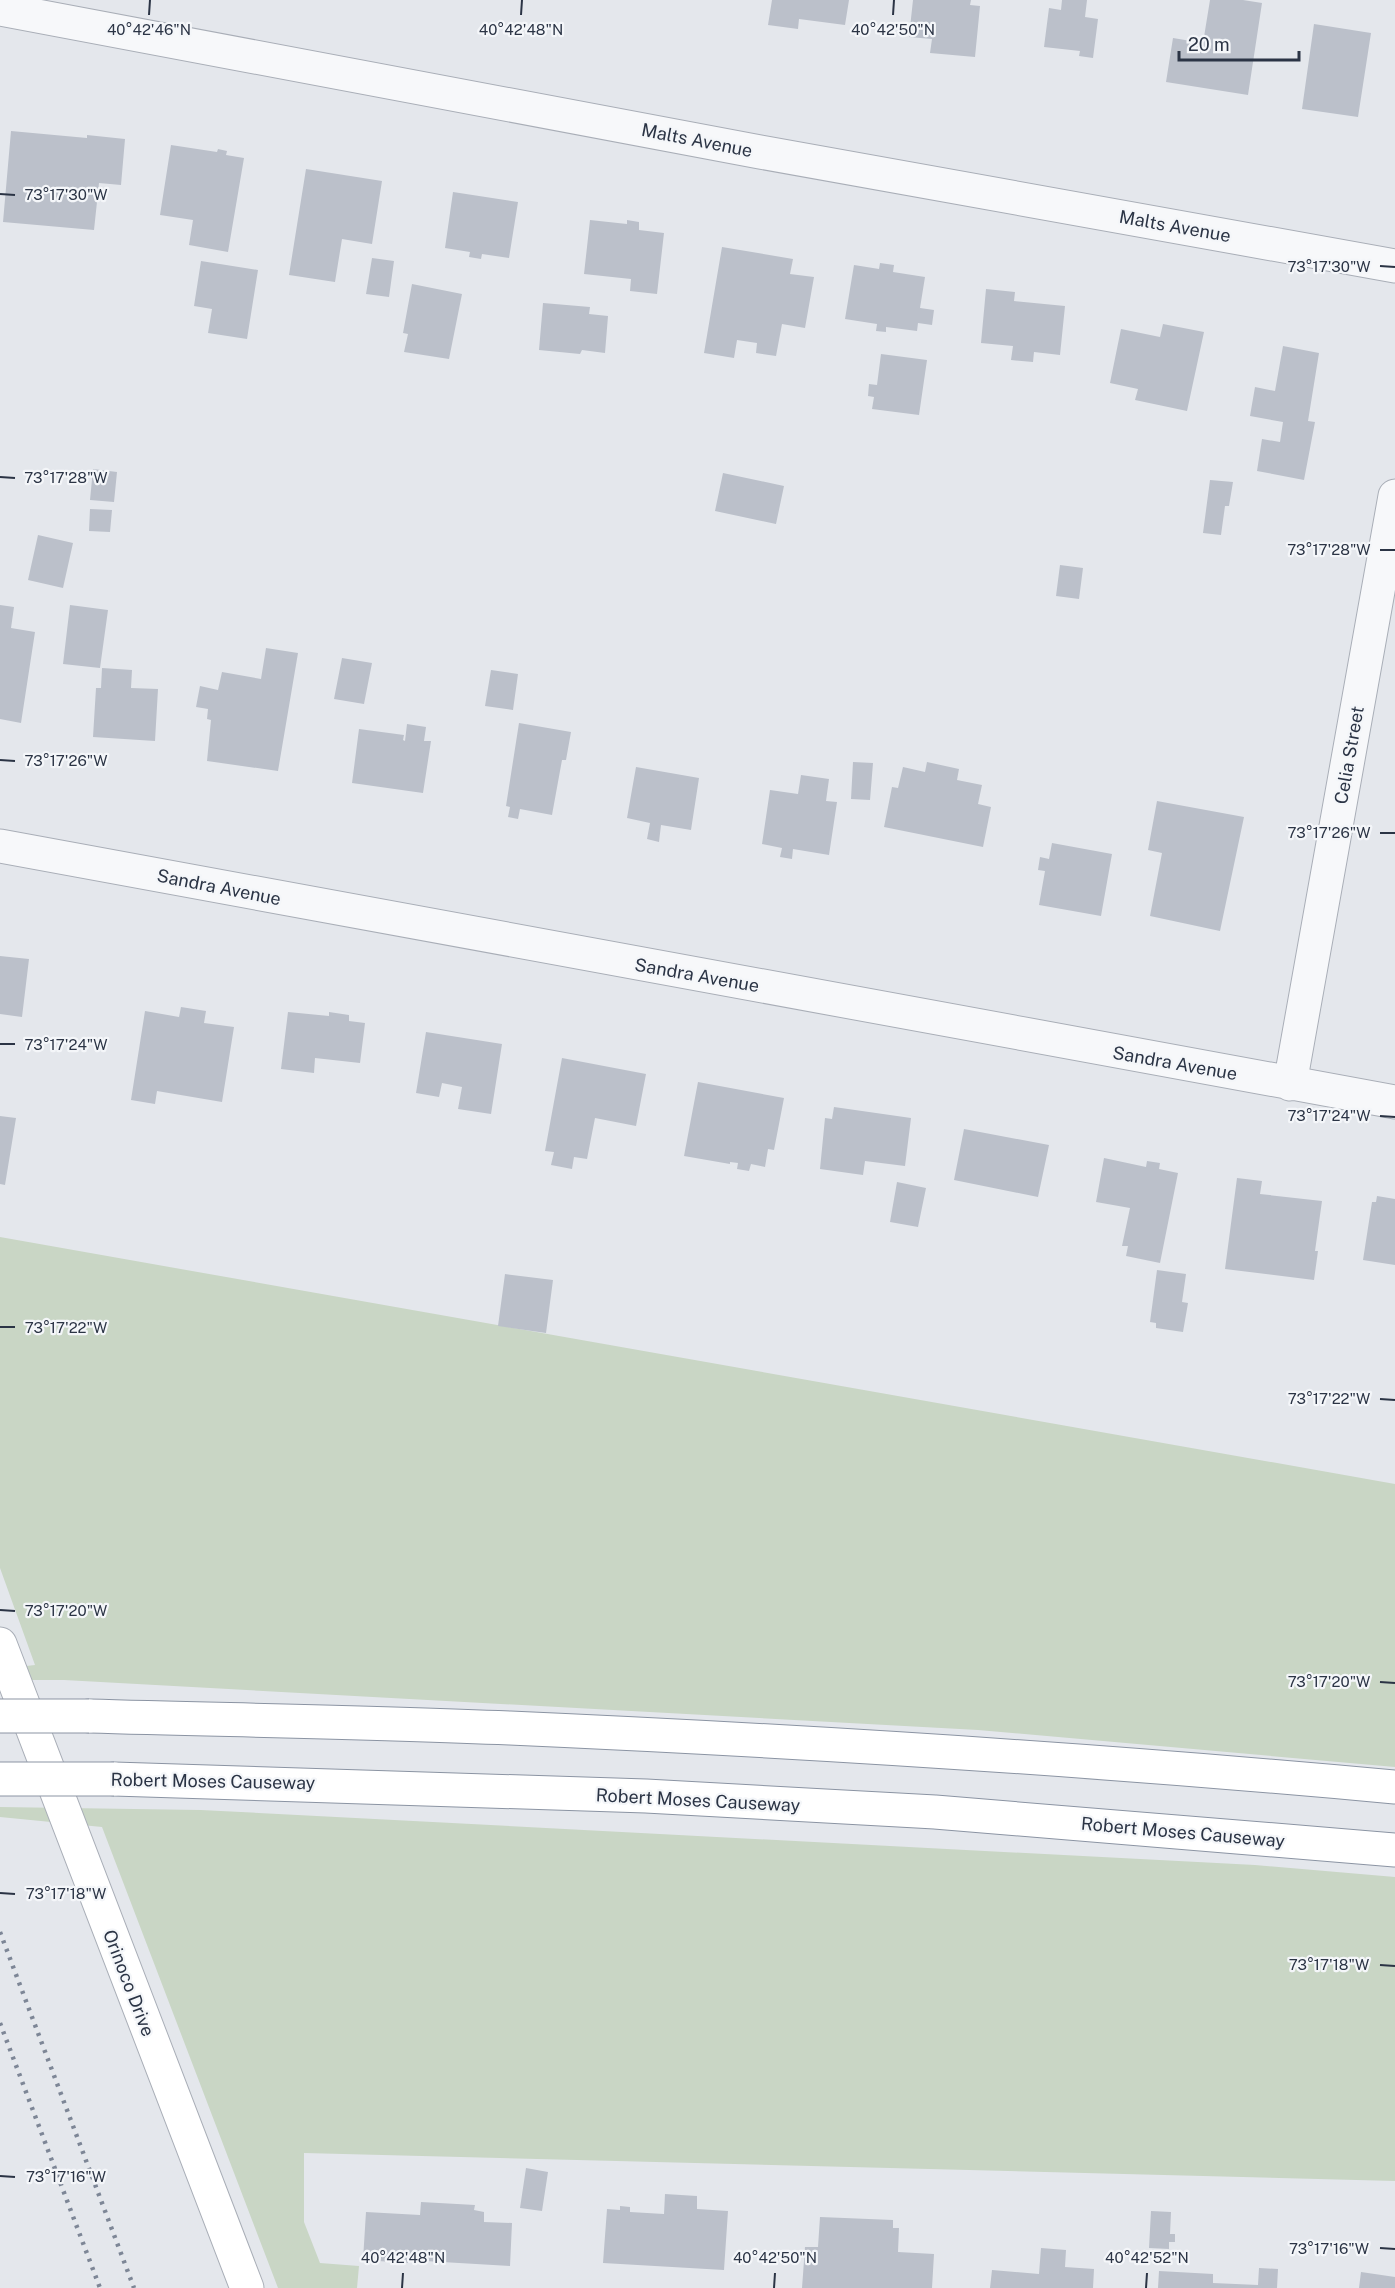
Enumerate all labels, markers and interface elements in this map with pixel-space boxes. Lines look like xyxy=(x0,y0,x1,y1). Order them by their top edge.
text: 40°42'46"N xyxy=(107,21,191,38)
text: 40°42'48"N xyxy=(479,21,563,38)
text: 40°42'50"N xyxy=(851,21,935,38)
scale bar xyxy=(1179,24,1299,62)
text: 20 m xyxy=(1188,34,1230,55)
street label: Malts Avenue xyxy=(640,119,754,161)
text: 73°17'30"W xyxy=(24,186,108,203)
street label: Malts Avenue xyxy=(1118,206,1232,246)
text: 73°17'30"W xyxy=(1287,258,1371,275)
text: 73°17'28"W xyxy=(24,469,108,486)
text: 73°17'28"W xyxy=(1287,541,1371,558)
street label: Celia Street xyxy=(1330,704,1368,806)
text: 73°17'26"W xyxy=(25,752,107,769)
text: 73°17'26"W xyxy=(1288,824,1370,841)
street label: Sandra Avenue xyxy=(155,865,283,909)
street label: Sandra Avenue xyxy=(633,954,761,996)
text: 73°17'24"W xyxy=(25,1036,108,1053)
street label: Sandra Avenue xyxy=(1111,1042,1239,1084)
text: 73°17'24"W xyxy=(1288,1107,1371,1124)
text: 73°17'22"W xyxy=(25,1319,107,1336)
text: 73°17'22"W xyxy=(1288,1390,1370,1407)
text: 73°17'20"W xyxy=(25,1602,107,1619)
text: 73°17'20"W xyxy=(1288,1673,1370,1690)
street label: Robert Moses Causeway xyxy=(110,1769,316,1793)
street label: Robert Moses Causeway xyxy=(595,1784,801,1816)
street label: Robert Moses Causeway xyxy=(1080,1813,1286,1851)
text: 73°17'18"W xyxy=(26,1885,106,1902)
street label: Orinoco Drive xyxy=(99,1927,159,2039)
text: 73°17'18"W xyxy=(1289,1956,1369,1973)
text: 73°17'16"W xyxy=(26,2168,106,2185)
text: 73°17'16"W xyxy=(1289,2240,1369,2257)
text: 40°42'48"N xyxy=(361,2249,445,2266)
text: 40°42'50"N xyxy=(733,2249,817,2266)
text: 40°42'52"N xyxy=(1105,2249,1189,2266)

